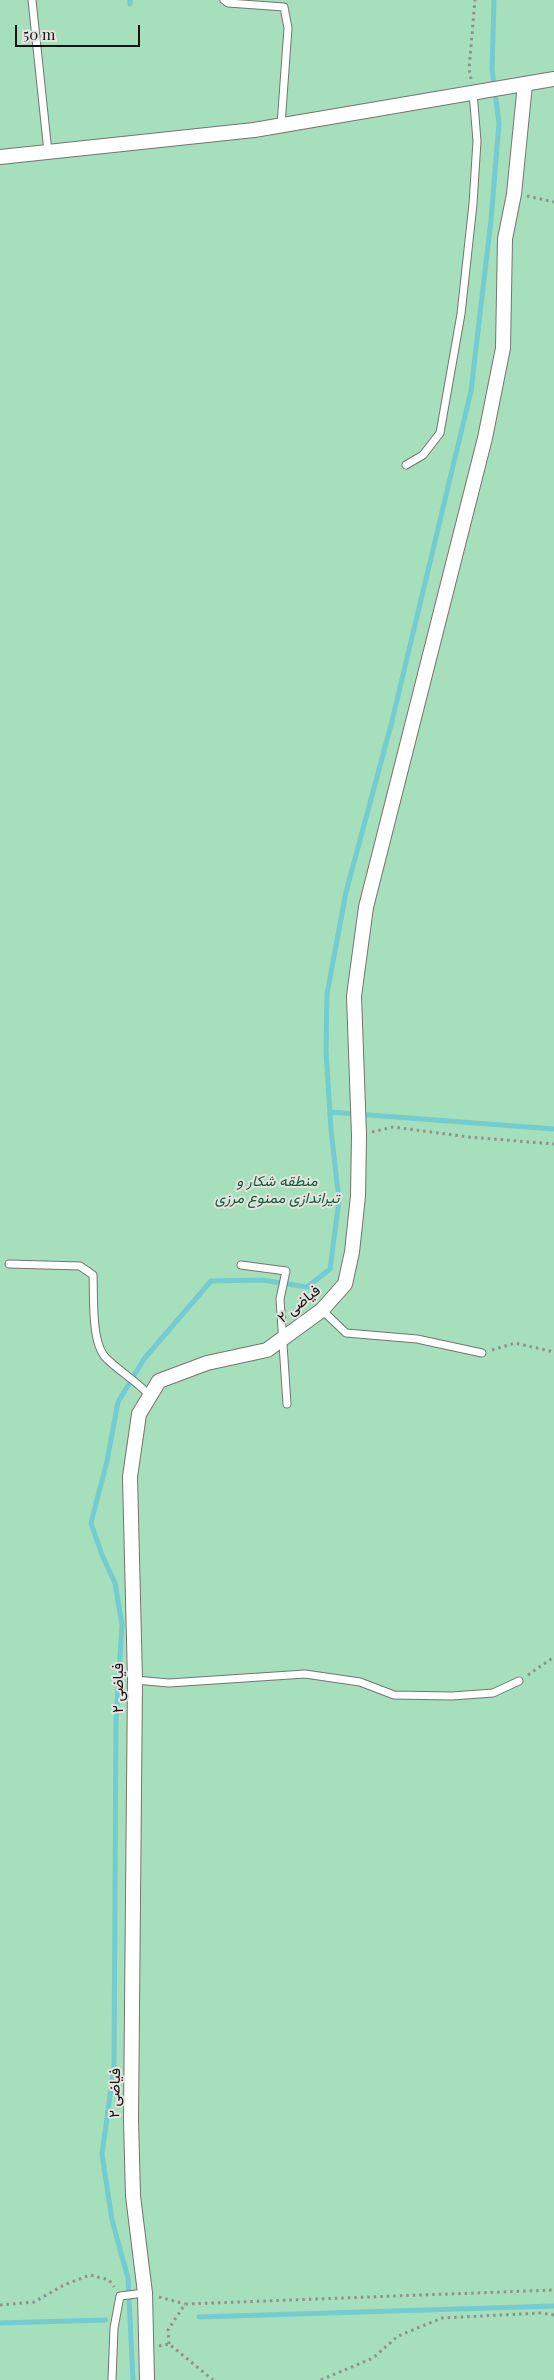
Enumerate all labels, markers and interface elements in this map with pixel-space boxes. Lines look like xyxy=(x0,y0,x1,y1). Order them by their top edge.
scale bar xyxy=(18,15,142,47)
text: 50 m xyxy=(23,24,55,44)
park label: منطقه شکار و تیراندازی ممنوع مرزی xyxy=(215,1172,339,1207)
street label: فیاضی ۲ xyxy=(274,1281,324,1327)
street label: فیاضی ۲ xyxy=(109,1663,127,1713)
street label: فیاضی ۲ xyxy=(106,2068,124,2118)

